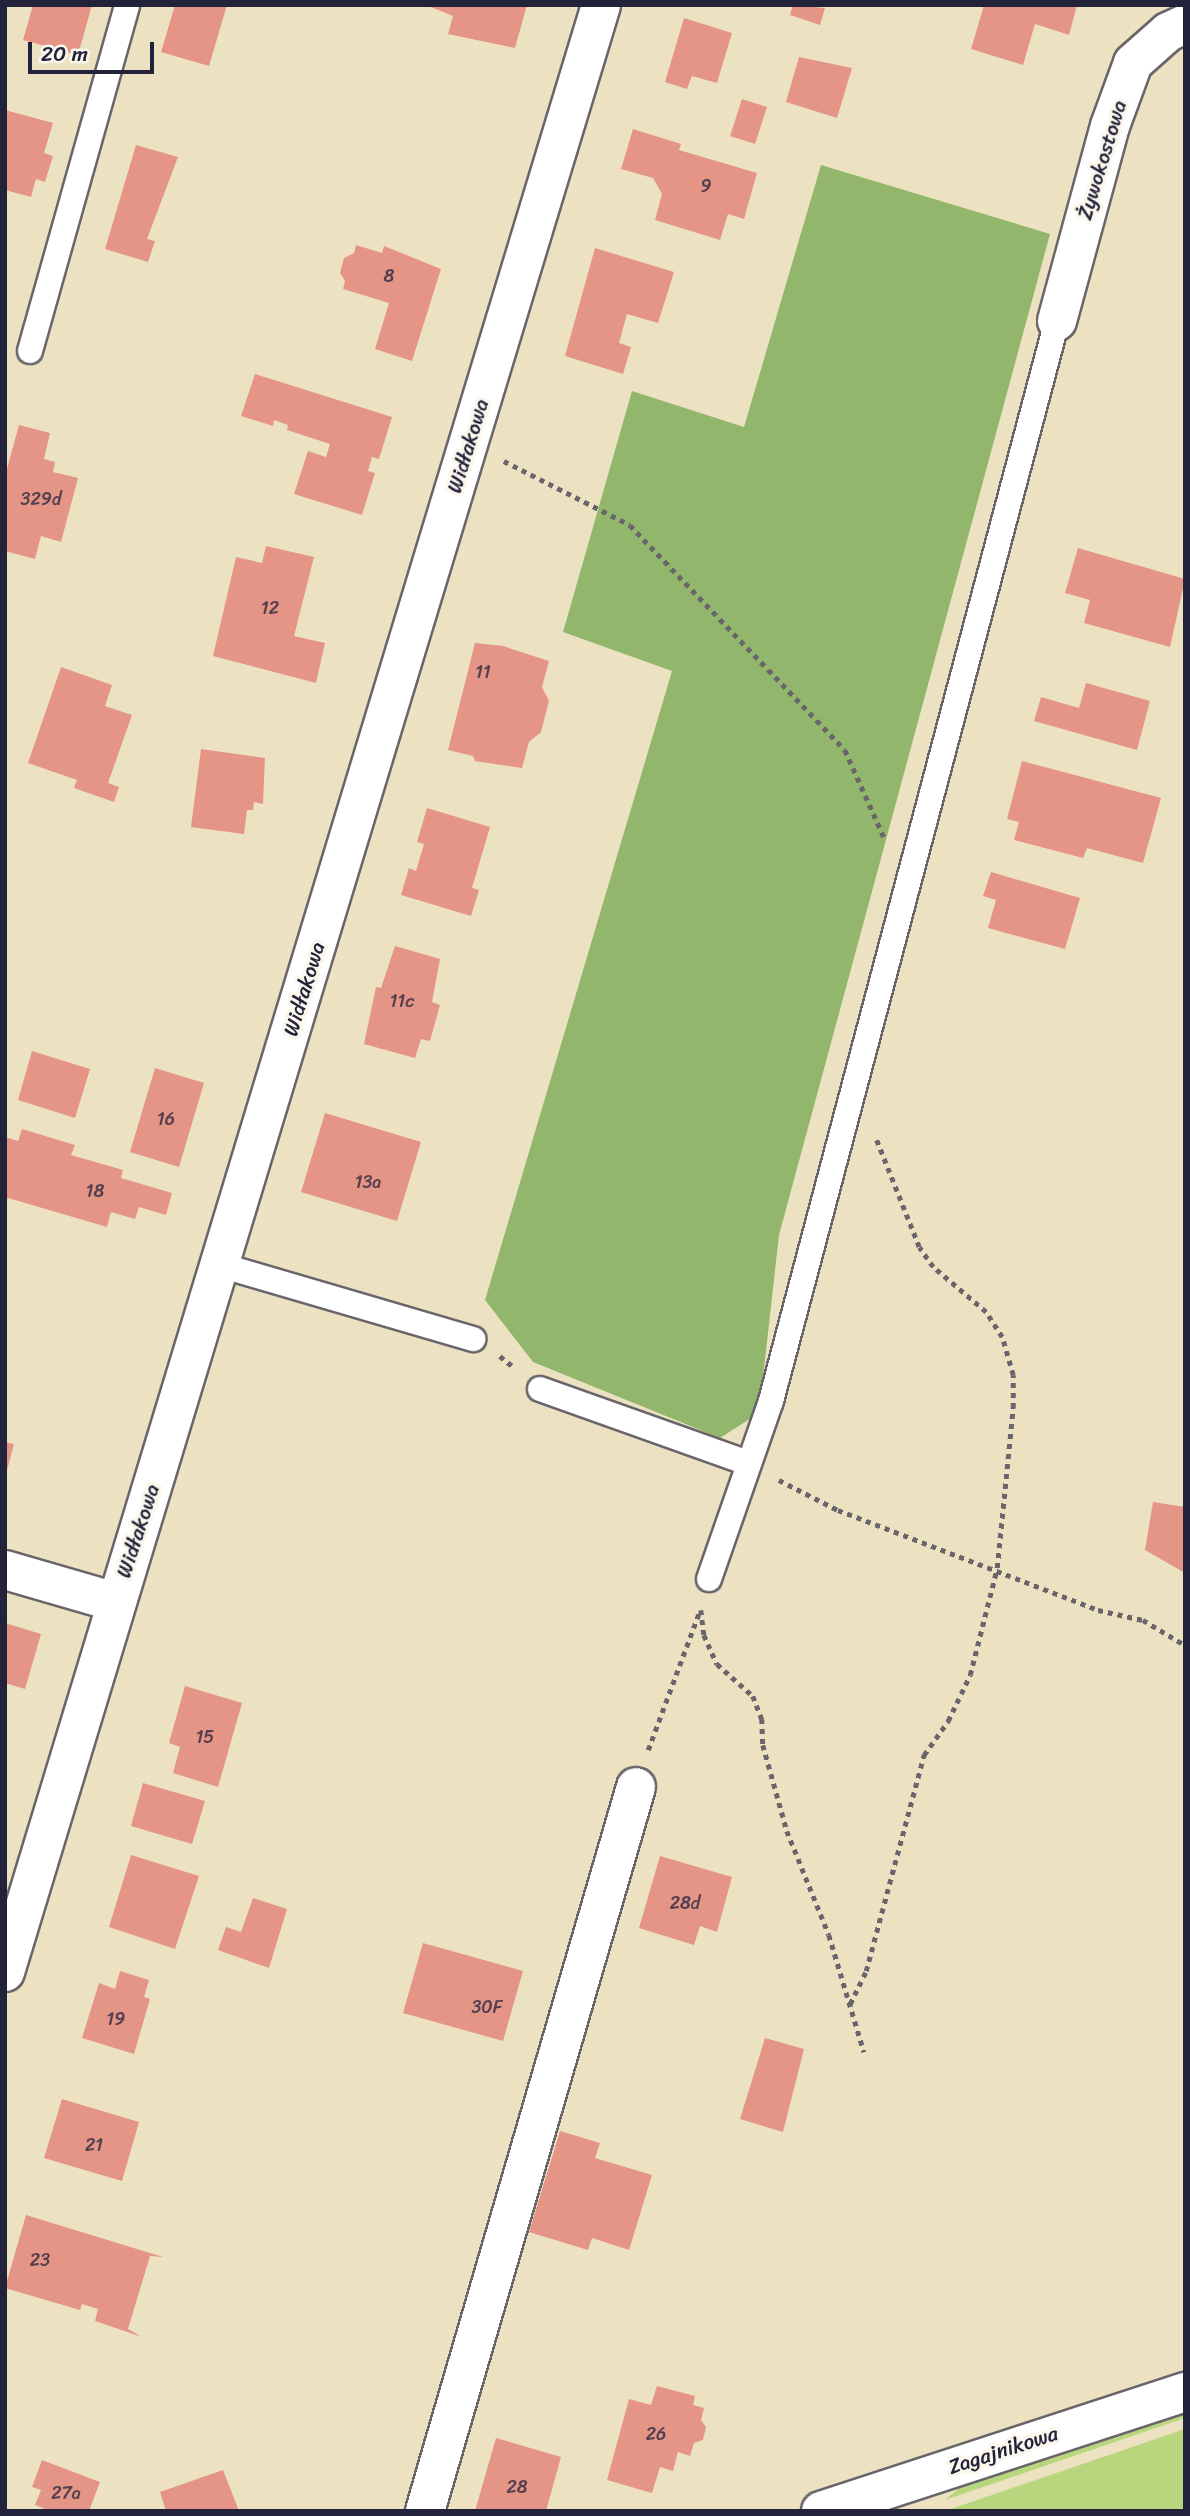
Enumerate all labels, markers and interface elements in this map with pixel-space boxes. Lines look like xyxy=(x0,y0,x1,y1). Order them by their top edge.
scale bar xyxy=(32,28,158,72)
text: 20 m xyxy=(41,35,88,73)
street label: Żywokostowa xyxy=(1072,97,1132,223)
house number: 9 xyxy=(700,175,712,197)
house number: 8 xyxy=(384,265,394,287)
street label: Widłakowa xyxy=(442,396,494,496)
house number: 329d xyxy=(21,488,61,510)
house number: 12 xyxy=(261,597,279,619)
house number: 11 xyxy=(475,661,491,683)
street label: Widłakowa xyxy=(278,939,330,1039)
house number: 11c xyxy=(390,990,414,1012)
house number: 16 xyxy=(157,1108,175,1130)
house number: 13a xyxy=(355,1171,381,1193)
house number: 18 xyxy=(86,1180,104,1202)
street label: Widłakowa xyxy=(111,1481,165,1581)
house number: 15 xyxy=(196,1726,214,1748)
house number: 28d xyxy=(670,1892,700,1914)
house number: 30F xyxy=(471,1996,503,2018)
house number: 19 xyxy=(107,2008,125,2030)
house number: 21 xyxy=(85,2134,103,2156)
house number: 23 xyxy=(30,2249,50,2271)
street label: Zagajnikowa xyxy=(945,2420,1061,2480)
house number: 26 xyxy=(646,2423,666,2445)
house number: 28 xyxy=(506,2476,528,2498)
house number: 27a xyxy=(51,2482,81,2504)

